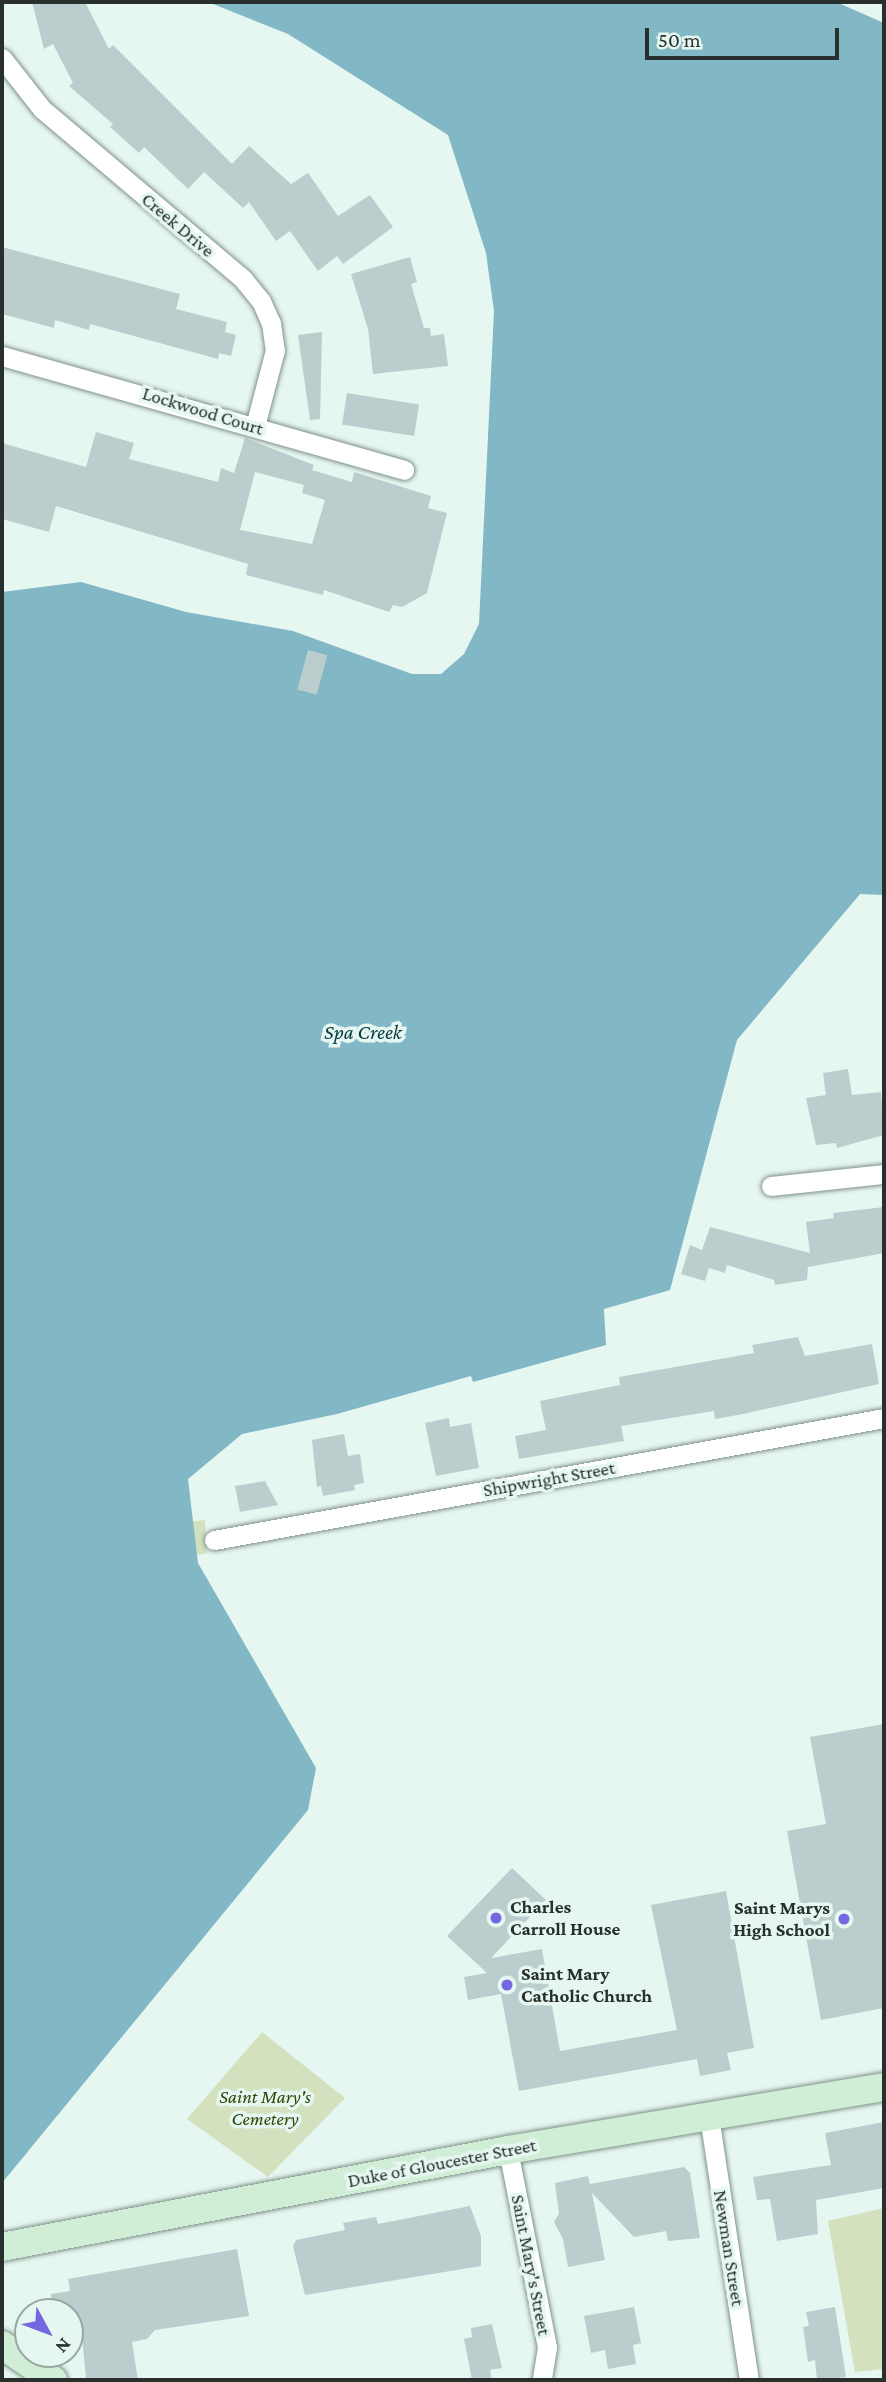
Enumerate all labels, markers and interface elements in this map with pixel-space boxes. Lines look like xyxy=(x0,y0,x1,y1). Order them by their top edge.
scale bar xyxy=(648,14,842,58)
text: 50 m xyxy=(658,28,701,52)
street label: Creek Drive xyxy=(137,188,219,262)
street label: Lockwood Court xyxy=(140,382,266,440)
water label: Spa Creek xyxy=(324,1019,402,1045)
street label: Shipwright Street xyxy=(481,1456,617,1502)
place label: Charles Carroll House xyxy=(510,1896,620,1940)
place label: Saint Marys High School xyxy=(733,1897,830,1941)
marker: Charles Carroll House xyxy=(488,1910,504,1926)
marker: Saint Marys High School xyxy=(836,1911,852,1927)
place label: Saint Mary Catholic Church xyxy=(521,1963,652,2007)
marker: Saint Mary Catholic Church xyxy=(499,1977,515,1993)
park label: Saint Mary's Cemetery xyxy=(219,2086,311,2130)
street label: Duke of Gloucester Street xyxy=(346,2134,538,2192)
street label: Newman Street xyxy=(709,2188,749,2308)
street label: Saint Mary's Street xyxy=(506,2193,556,2337)
north arrow xyxy=(14,2298,84,2368)
text: N xyxy=(52,2334,76,2358)

